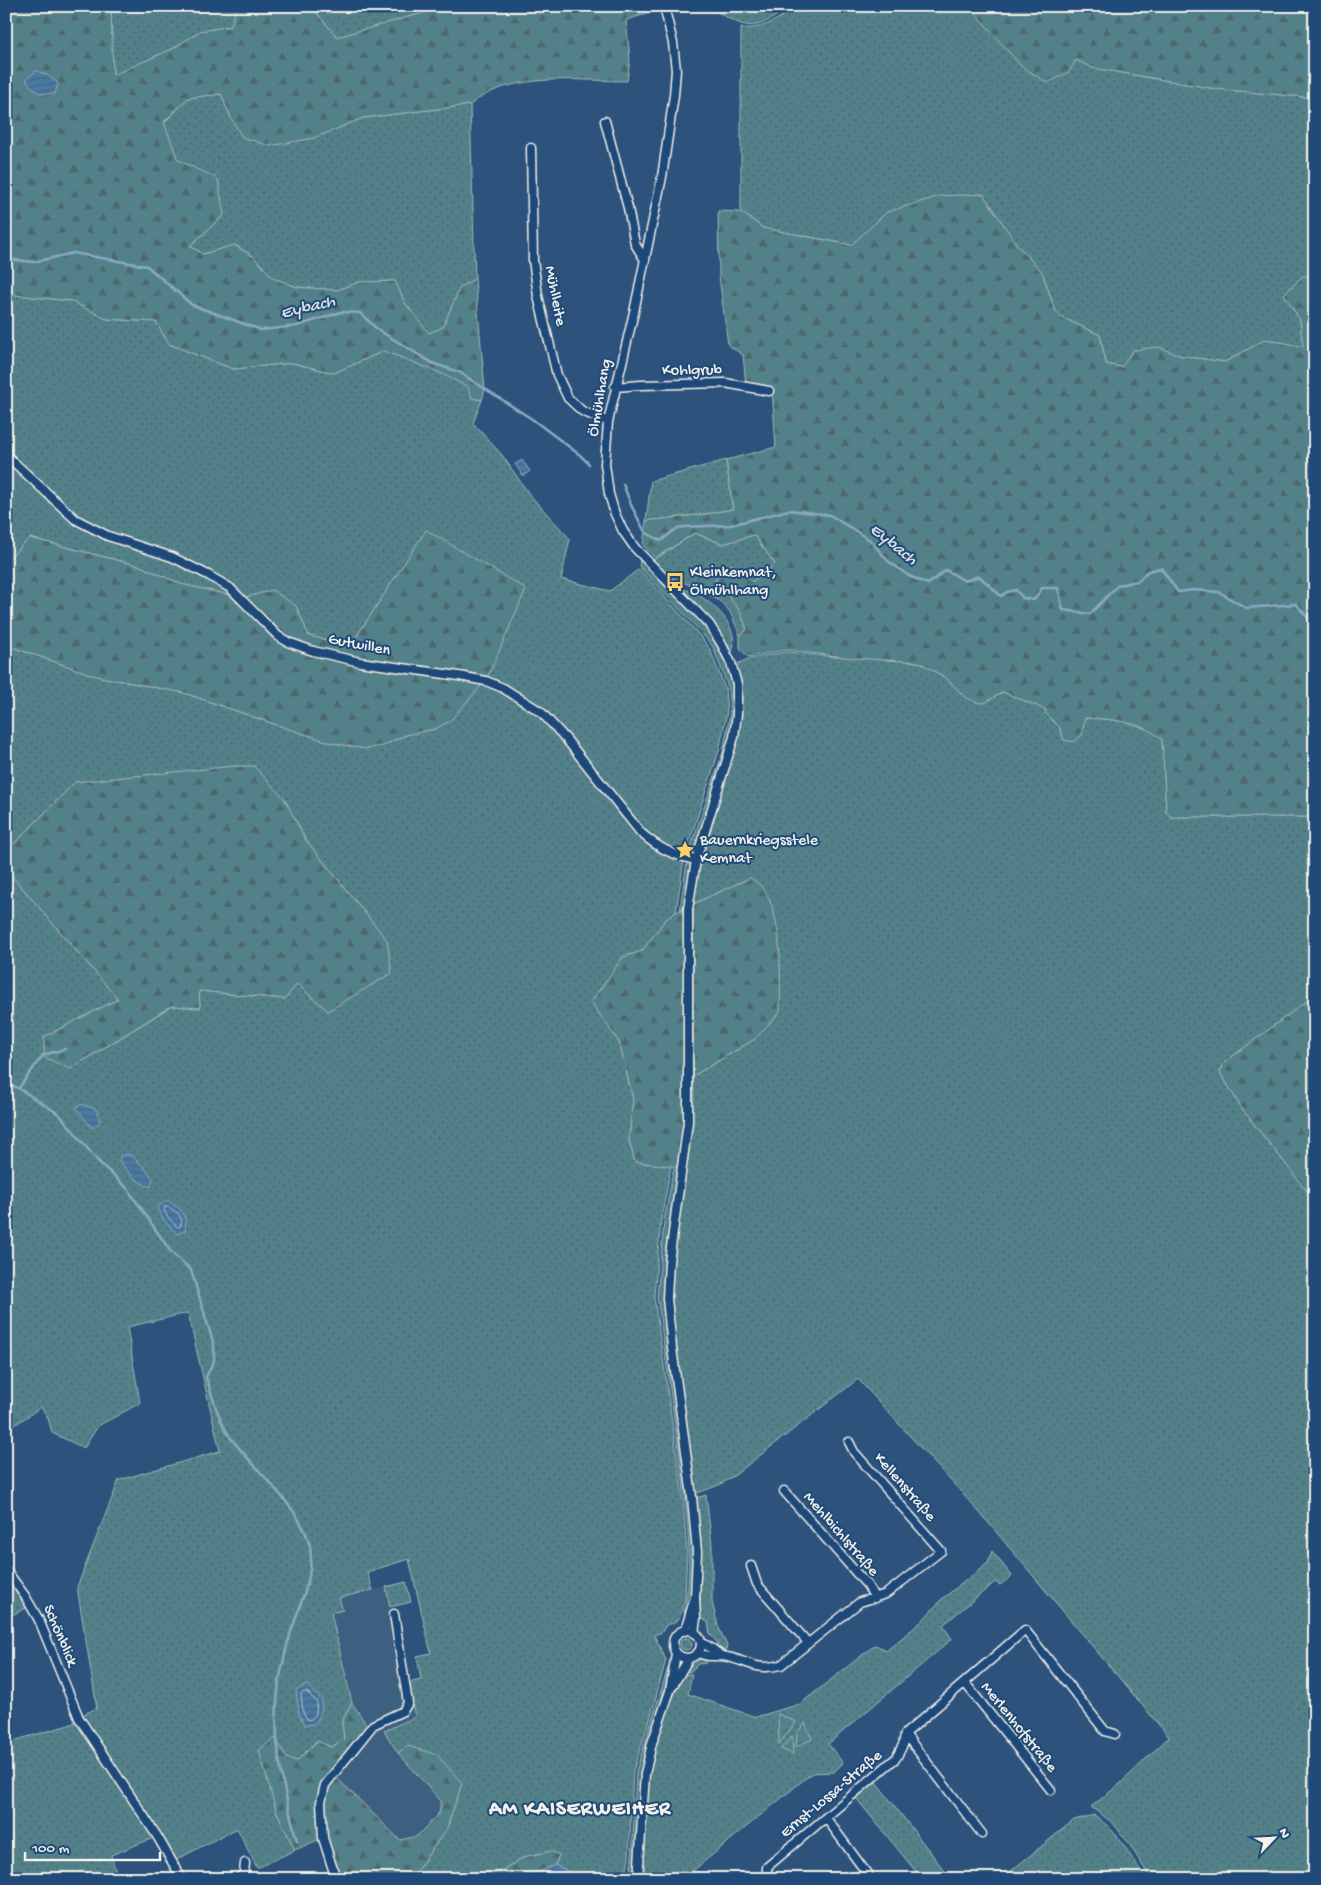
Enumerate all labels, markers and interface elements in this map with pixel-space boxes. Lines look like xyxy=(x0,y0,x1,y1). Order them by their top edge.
street label: Mühlleite xyxy=(539,264,569,328)
water label: Eybach xyxy=(279,291,338,324)
street label: Ölmühlhang xyxy=(585,358,617,438)
street label: Kohlgrub xyxy=(662,362,723,381)
water label: Eybach xyxy=(865,519,921,571)
place label: Kleinkemnat, Ölmühlhang xyxy=(690,564,776,601)
bus stop icon: Kleinkemnat, Ölmühlhang xyxy=(664,571,686,593)
street label: Gutwillen xyxy=(326,631,392,661)
place label: Bauernkriegsstele Kemnat xyxy=(699,832,819,869)
place icon: Bauernkriegsstele Kemnat xyxy=(674,839,696,861)
street label: Kellenstraße xyxy=(869,1450,940,1527)
street label: Mehlbichlstraße xyxy=(798,1489,882,1582)
street label: Schönblick xyxy=(37,1602,81,1672)
street label: Merlenhofstraße xyxy=(976,1679,1061,1778)
street label: Ernst-Lossa-Straße xyxy=(777,1746,887,1843)
district label: AM KAISERWEIHER xyxy=(488,1798,672,1823)
north arrow xyxy=(1248,1812,1298,1862)
text: N xyxy=(1274,1826,1293,1841)
scale bar xyxy=(25,1830,160,1862)
text: 100 m xyxy=(31,1840,70,1858)

